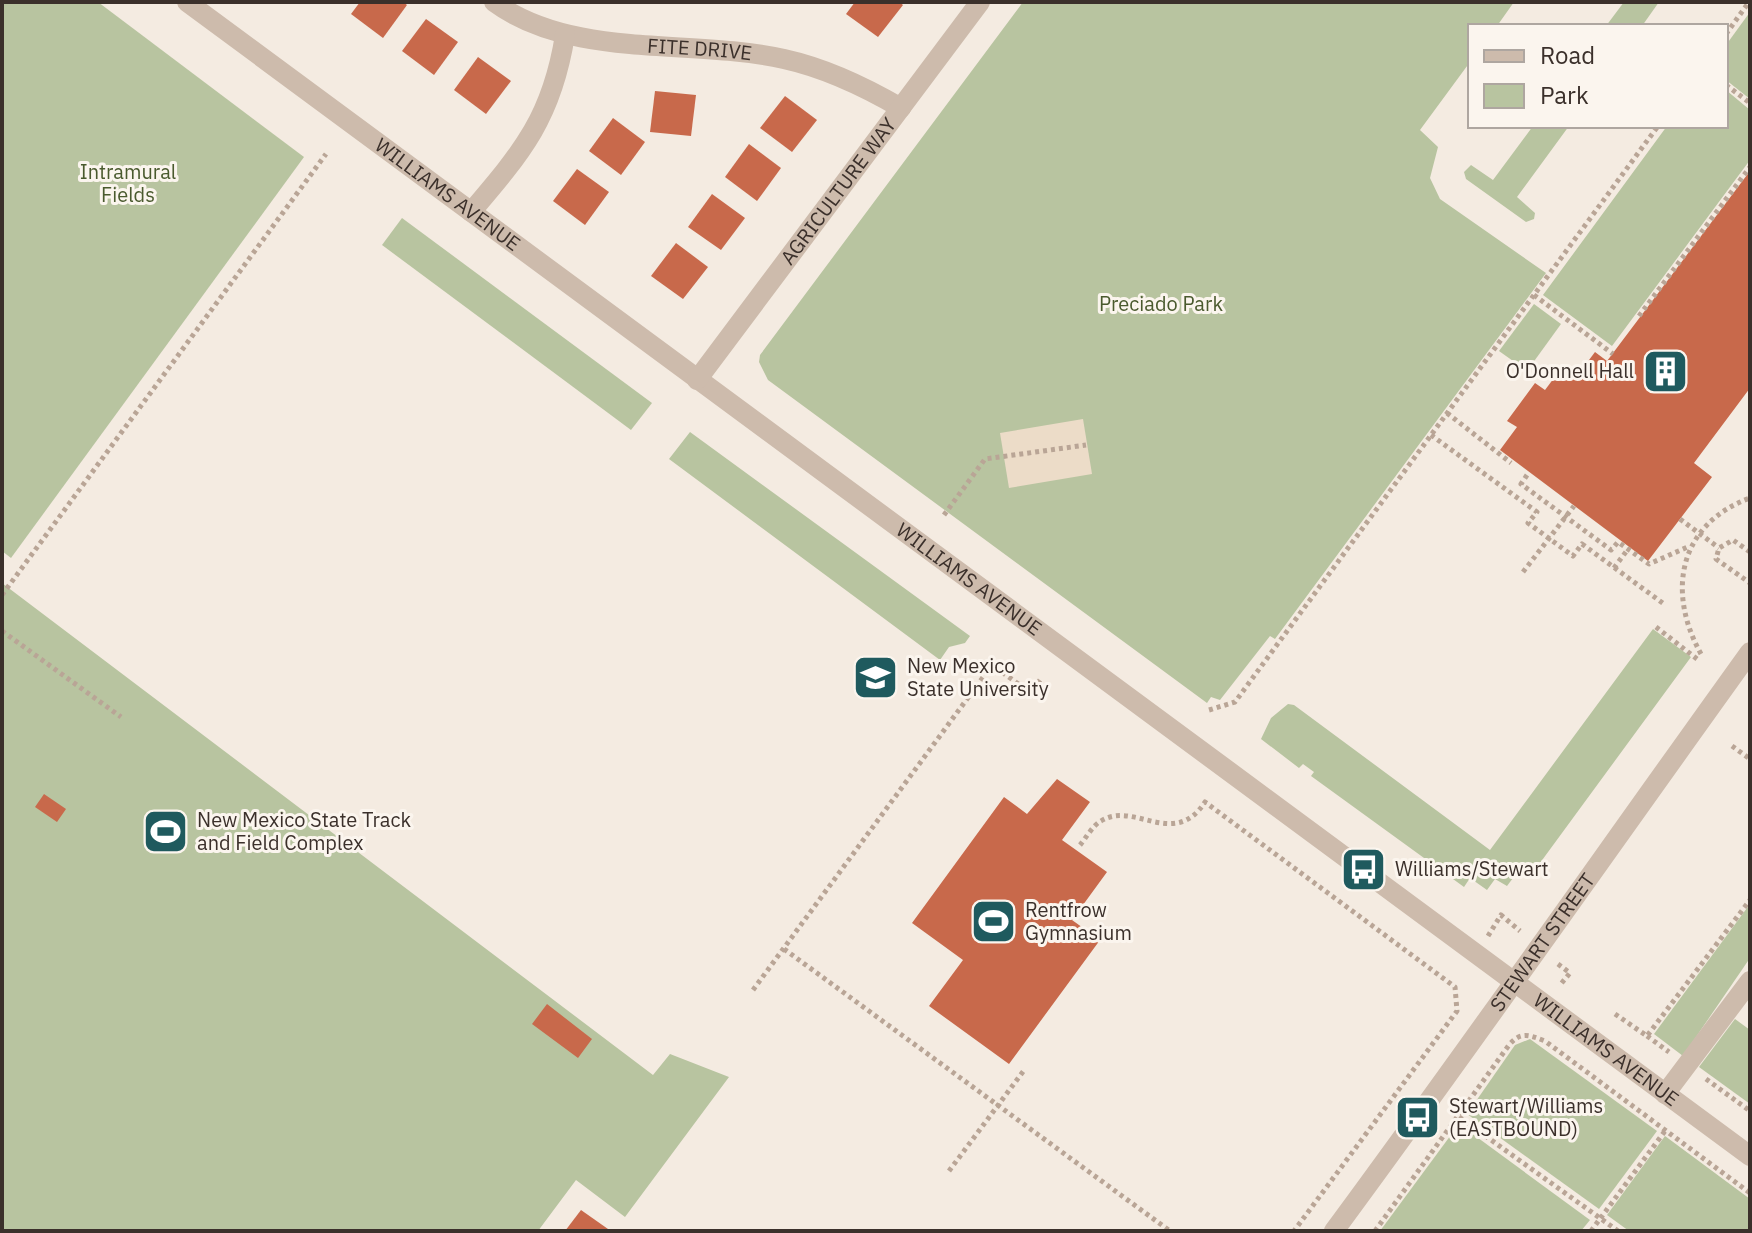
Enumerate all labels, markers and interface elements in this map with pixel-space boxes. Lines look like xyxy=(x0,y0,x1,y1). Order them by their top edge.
legend xyxy=(1468,24,1728,128)
street label: FITE DRIVE xyxy=(646,31,754,66)
text: Road xyxy=(1540,39,1595,71)
text: Park xyxy=(1540,79,1589,111)
street label: AGRICULTURE WAY xyxy=(774,112,902,270)
street label: WILLIAMS AVENUE xyxy=(370,131,526,257)
park label: Intramural Fields xyxy=(80,158,176,208)
park label: Preciado Park xyxy=(1099,290,1223,317)
building icon: O'Donnell Hall xyxy=(1641,347,1689,395)
place label: O'Donnell Hall xyxy=(1506,357,1634,384)
street label: WILLIAMS AVENUE xyxy=(891,516,1047,642)
place label: New Mexico State University xyxy=(907,652,1049,702)
school or university icon: New Mexico State University xyxy=(852,654,900,702)
place label: New Mexico State Track and Field Complex xyxy=(197,806,412,856)
sports icon: New Mexico State Track and Field Complex xyxy=(142,808,190,856)
bus stop icon: Williams/Stewart xyxy=(1340,845,1388,893)
place label: Williams/Stewart xyxy=(1395,855,1549,882)
street label: STEWART STREET xyxy=(1484,868,1601,1017)
place label: Rentfrow Gymnasium xyxy=(1025,896,1132,946)
sports icon: Rentfrow Gymnasium xyxy=(970,897,1018,945)
street label: WILLIAMS AVENUE xyxy=(1528,987,1685,1112)
place label: Stewart/Williams (EASTBOUND) xyxy=(1449,1092,1603,1142)
bus stop icon: Stewart/Williams (EASTBOUND) xyxy=(1394,1094,1442,1142)

